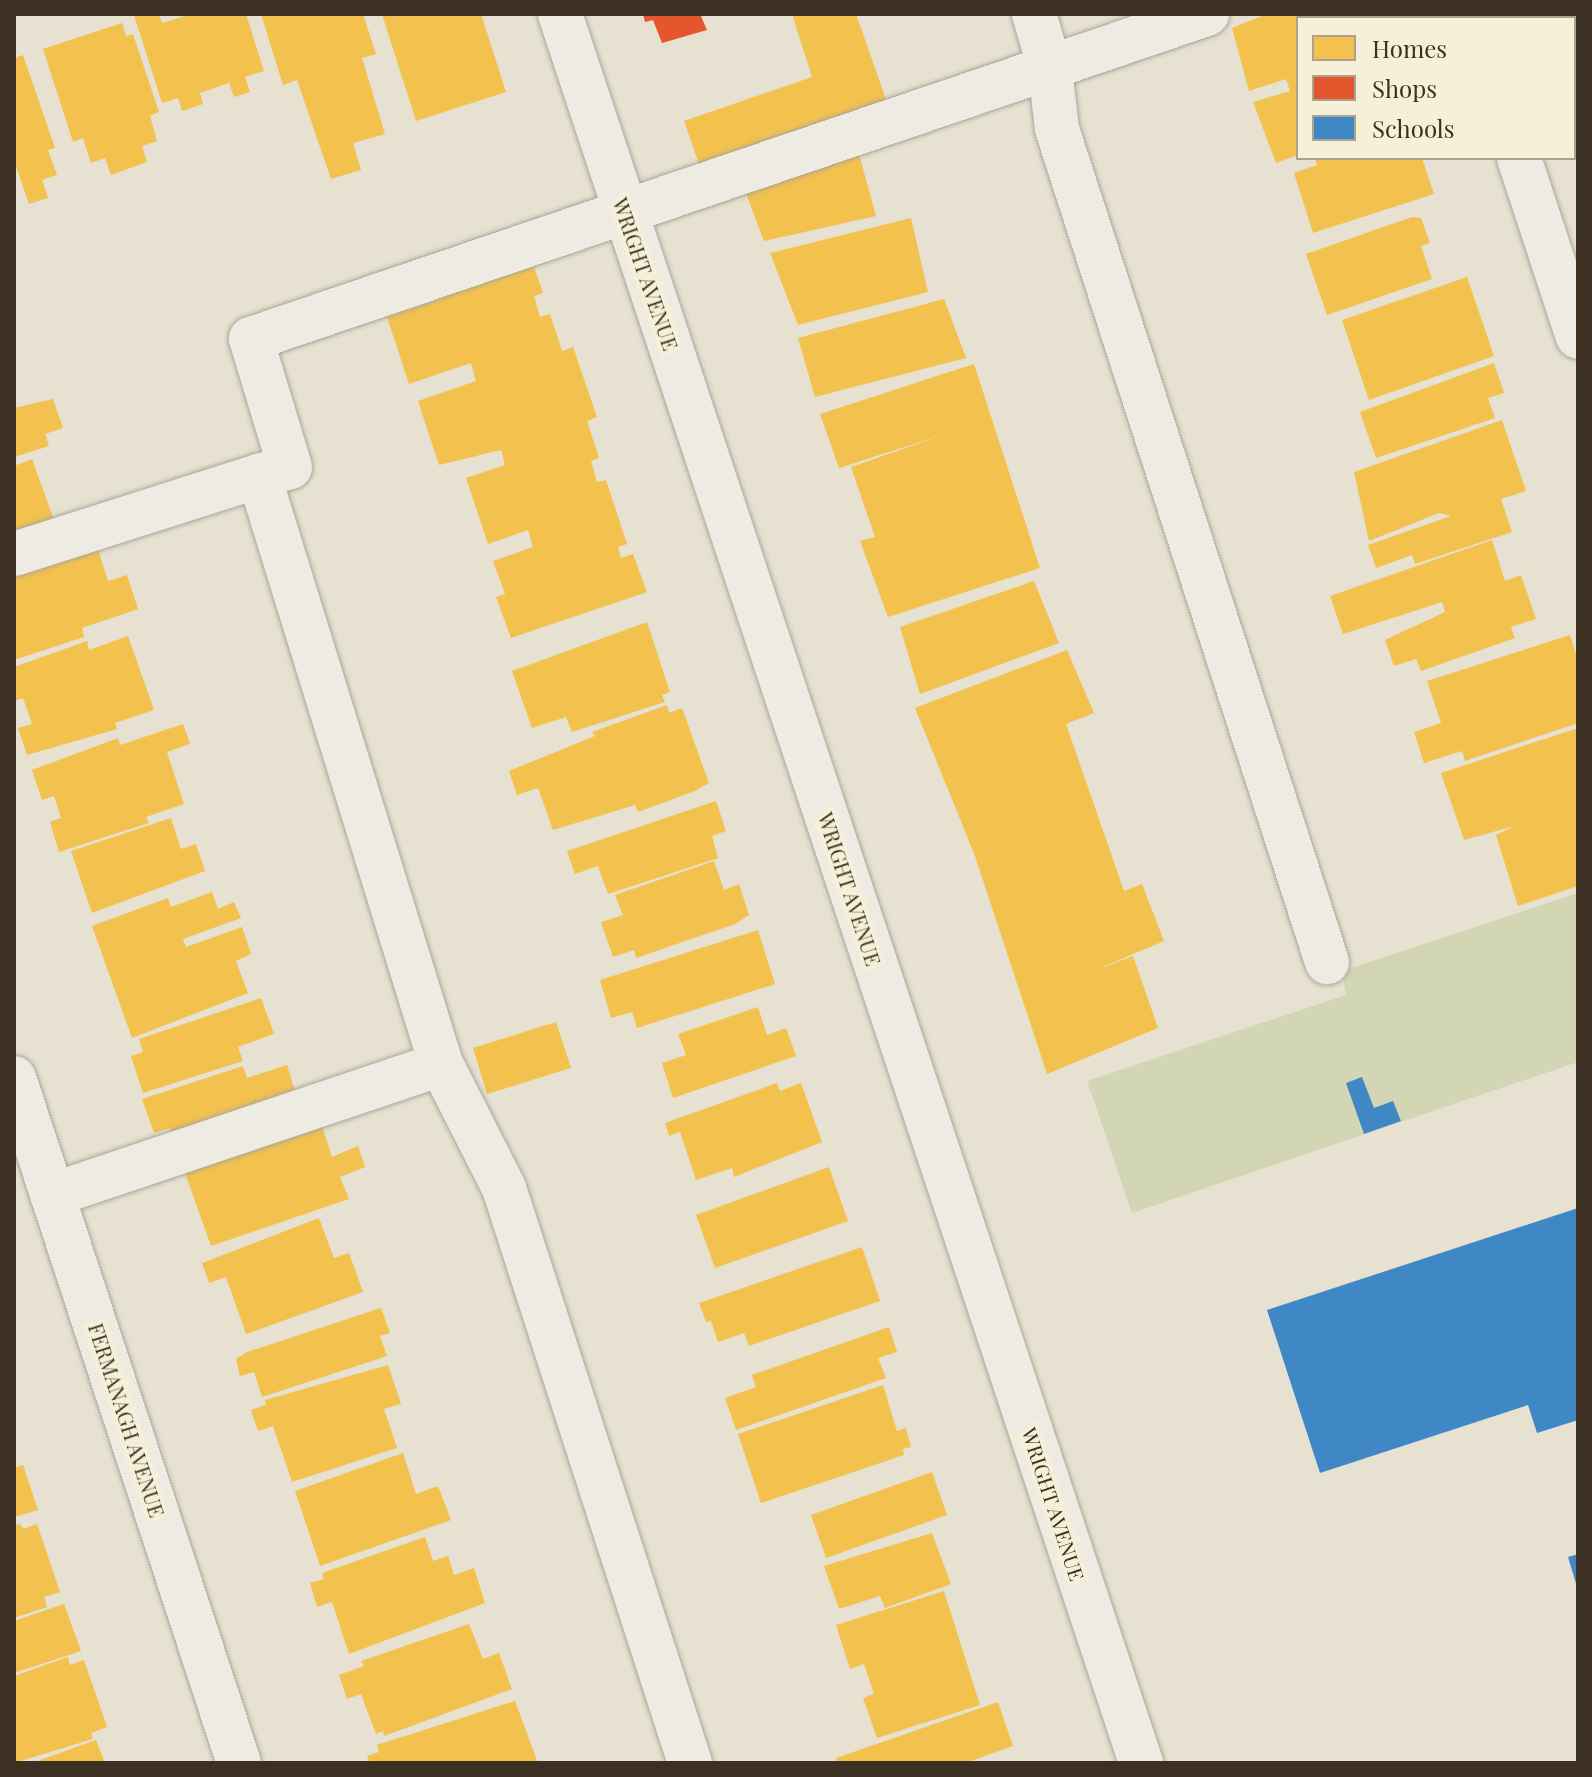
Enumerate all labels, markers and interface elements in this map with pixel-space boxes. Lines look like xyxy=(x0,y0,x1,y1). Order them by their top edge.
legend xyxy=(1296,16,1576,160)
text: Homes xyxy=(1372,32,1447,64)
text: Shops xyxy=(1372,72,1437,104)
text: Schools xyxy=(1372,112,1454,144)
street label: WRIGHT AVENUE xyxy=(609,194,683,354)
street label: WRIGHT AVENUE xyxy=(814,809,886,969)
street label: FERMANAGH AVENUE xyxy=(84,1320,170,1520)
street label: WRIGHT AVENUE xyxy=(1018,1424,1090,1584)

